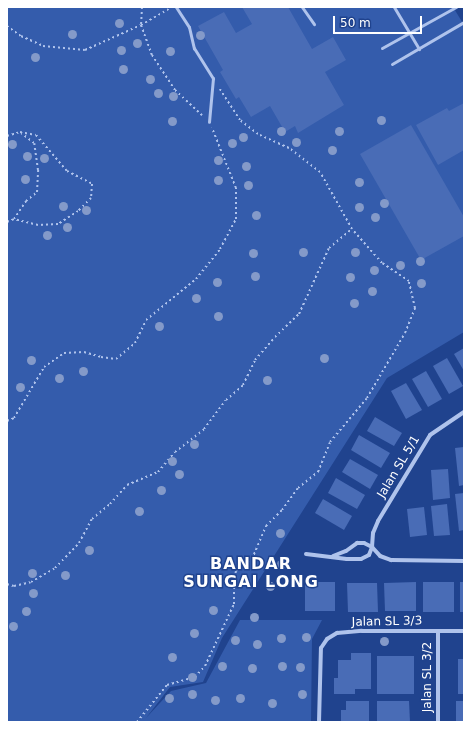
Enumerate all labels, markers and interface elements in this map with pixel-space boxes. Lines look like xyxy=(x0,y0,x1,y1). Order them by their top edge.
scale bar xyxy=(335,8,424,34)
text: 50 m xyxy=(340,16,371,30)
street label: Jalan SL 5/1 xyxy=(375,433,423,501)
district label: BANDAR SUNGAI LONG xyxy=(183,554,319,592)
street label: Jalan SL 3/3 xyxy=(352,614,422,630)
street label: Jalan SL 3/2 xyxy=(421,642,435,712)

